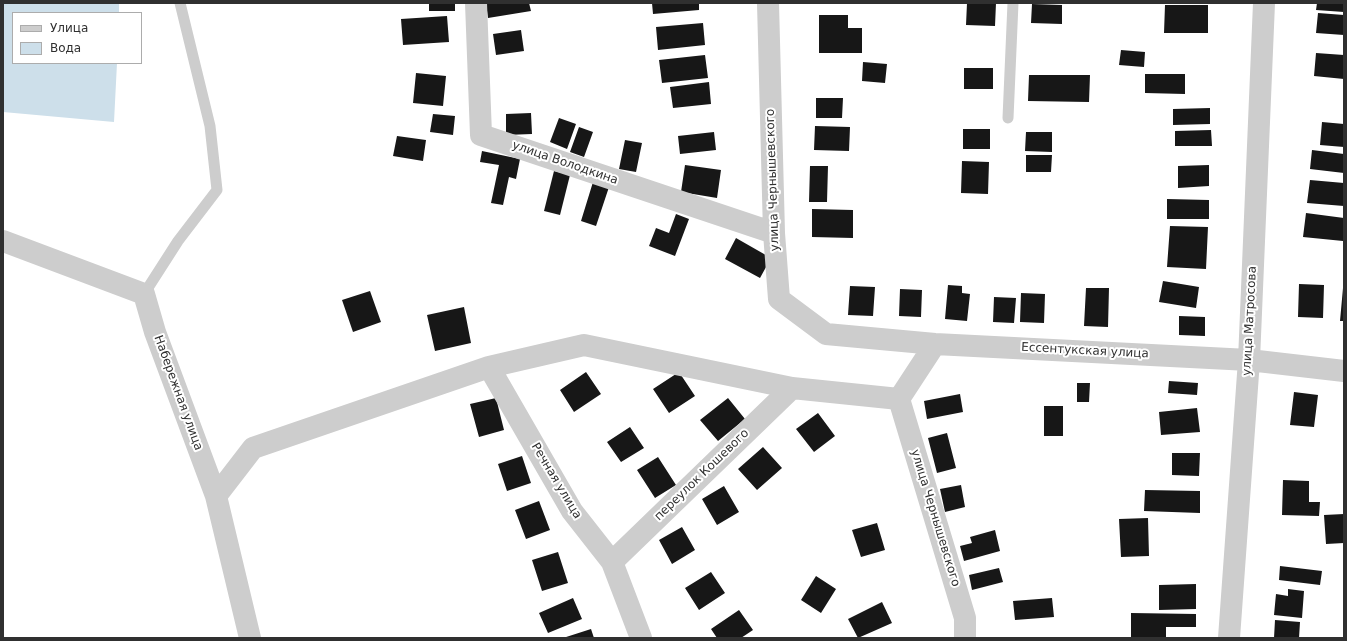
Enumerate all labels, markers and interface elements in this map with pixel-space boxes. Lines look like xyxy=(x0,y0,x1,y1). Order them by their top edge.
legend xyxy=(12,12,142,64)
text: Улица xyxy=(50,21,88,35)
text: Вода xyxy=(50,41,81,55)
street label: улица Чернышевского xyxy=(763,108,783,252)
street label: улица Володкина xyxy=(510,138,620,188)
street label: улица Матросова xyxy=(1240,266,1260,376)
street label: Набережная улица xyxy=(150,334,206,452)
street label: Ессентукская улица xyxy=(1021,340,1149,362)
street label: переулок Кошевого xyxy=(652,426,752,524)
street label: Речная улица xyxy=(528,440,584,522)
street label: улица Чернышевского xyxy=(907,448,963,588)

